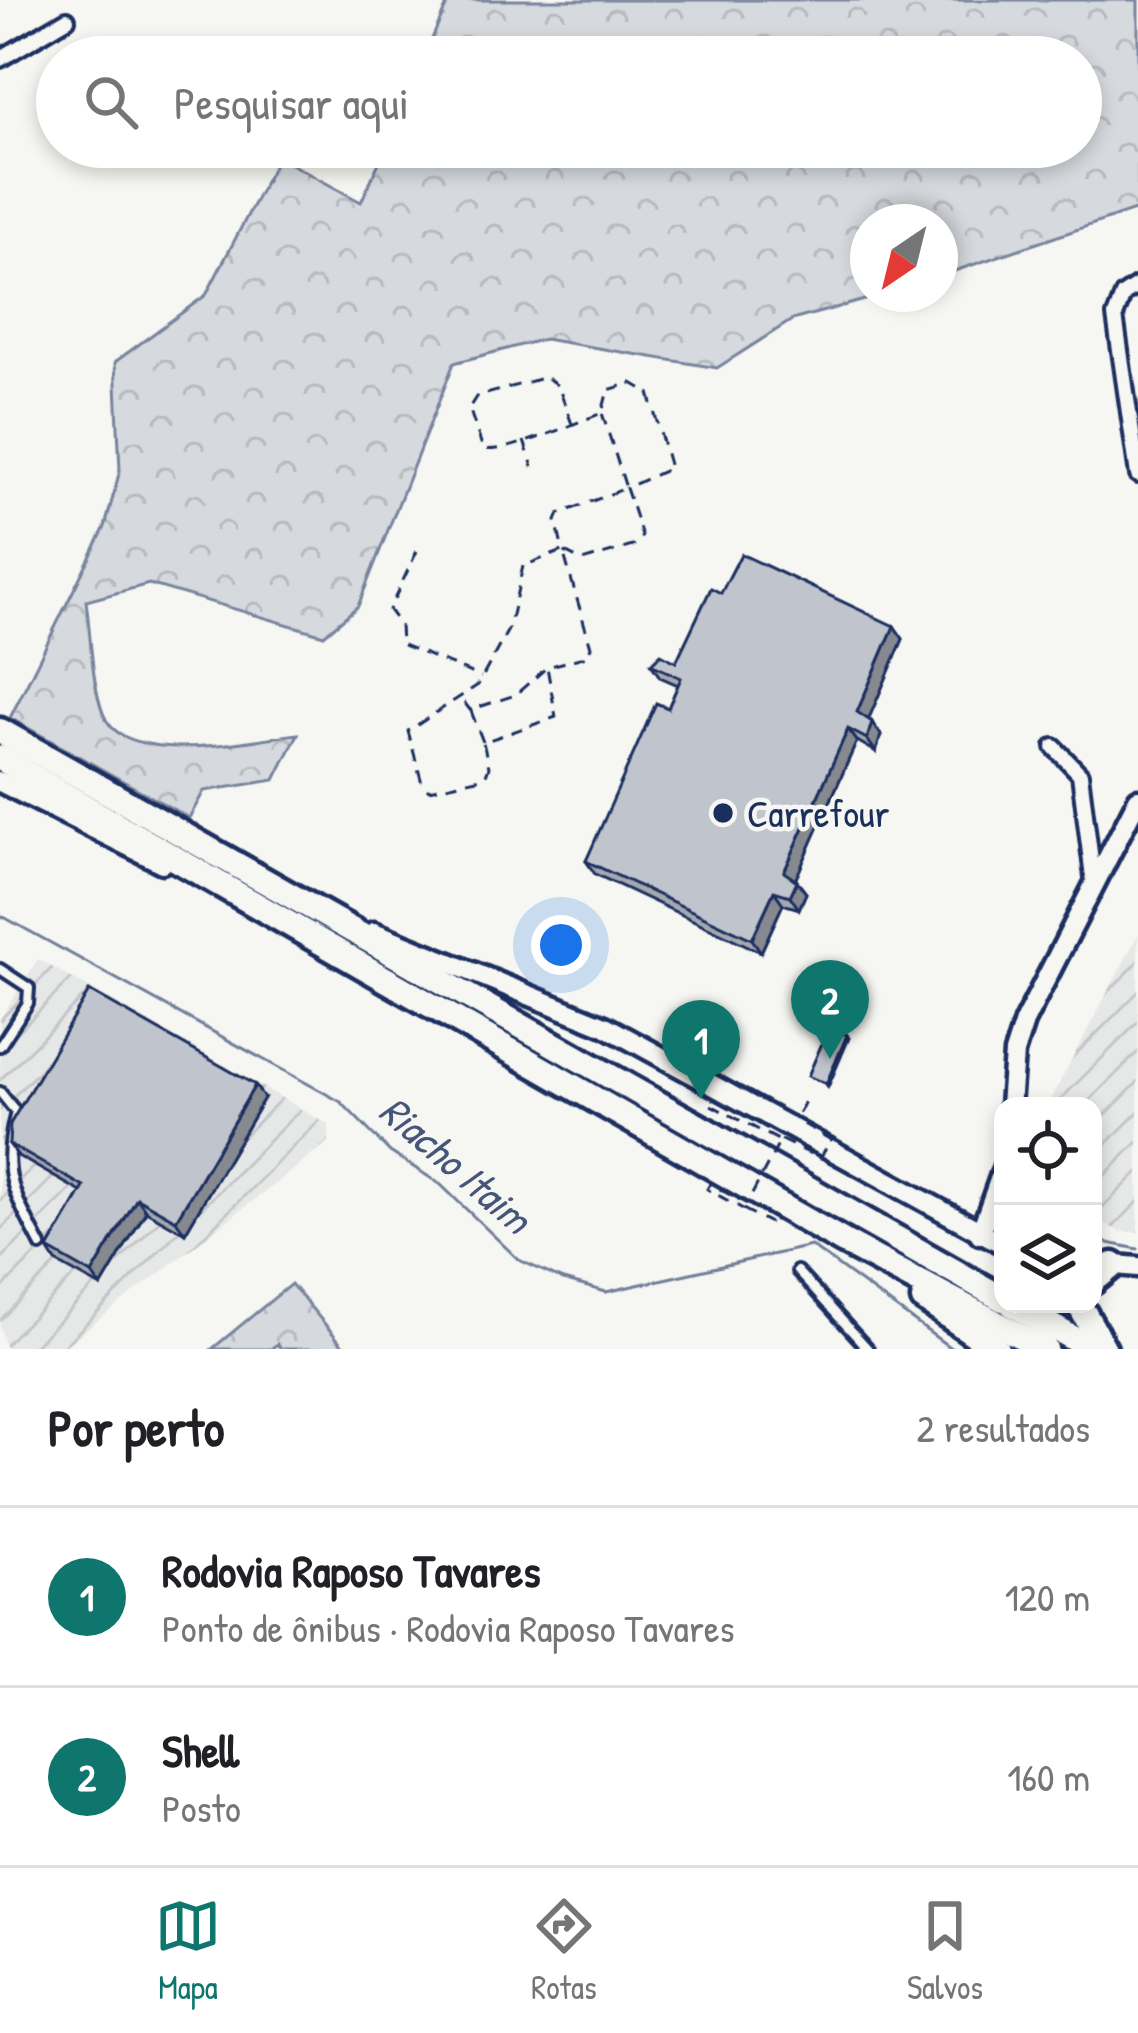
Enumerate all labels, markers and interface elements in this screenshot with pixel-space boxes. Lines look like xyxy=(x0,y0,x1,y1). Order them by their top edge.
search box xyxy=(36,36,1102,168)
icon: search xyxy=(78,69,144,135)
text: Pesquisar aqui xyxy=(174,72,409,133)
north arrow xyxy=(850,204,958,312)
place label: Carrefour xyxy=(747,786,890,839)
marker: Carrefour xyxy=(710,800,736,826)
your location xyxy=(531,915,591,975)
pin: 2 xyxy=(791,960,869,1059)
pin: 1 xyxy=(662,1000,740,1099)
water label: Riacho Itaim xyxy=(368,1082,546,1247)
map controls xyxy=(994,1097,1102,1313)
button: locate xyxy=(994,1097,1102,1205)
button: layers xyxy=(994,1205,1102,1313)
text: Por perto xyxy=(48,1393,224,1462)
text: 2 resultados xyxy=(917,1401,1090,1454)
text: Rodovia Raposo Tavares xyxy=(162,1540,541,1601)
text: 1 xyxy=(80,1570,94,1623)
text: 120 m xyxy=(1005,1570,1090,1623)
text: Ponto de ônibus · Rodovia Raposo Tavares xyxy=(162,1601,734,1654)
text: Shell xyxy=(162,1720,239,1781)
text: 2 xyxy=(78,1750,96,1803)
text: 160 m xyxy=(1007,1750,1090,1803)
text: Posto xyxy=(162,1781,241,1834)
tab: Mapa xyxy=(155,1893,221,2009)
tab: Rotas xyxy=(531,1893,597,2009)
tab: Salvos xyxy=(907,1893,983,2009)

